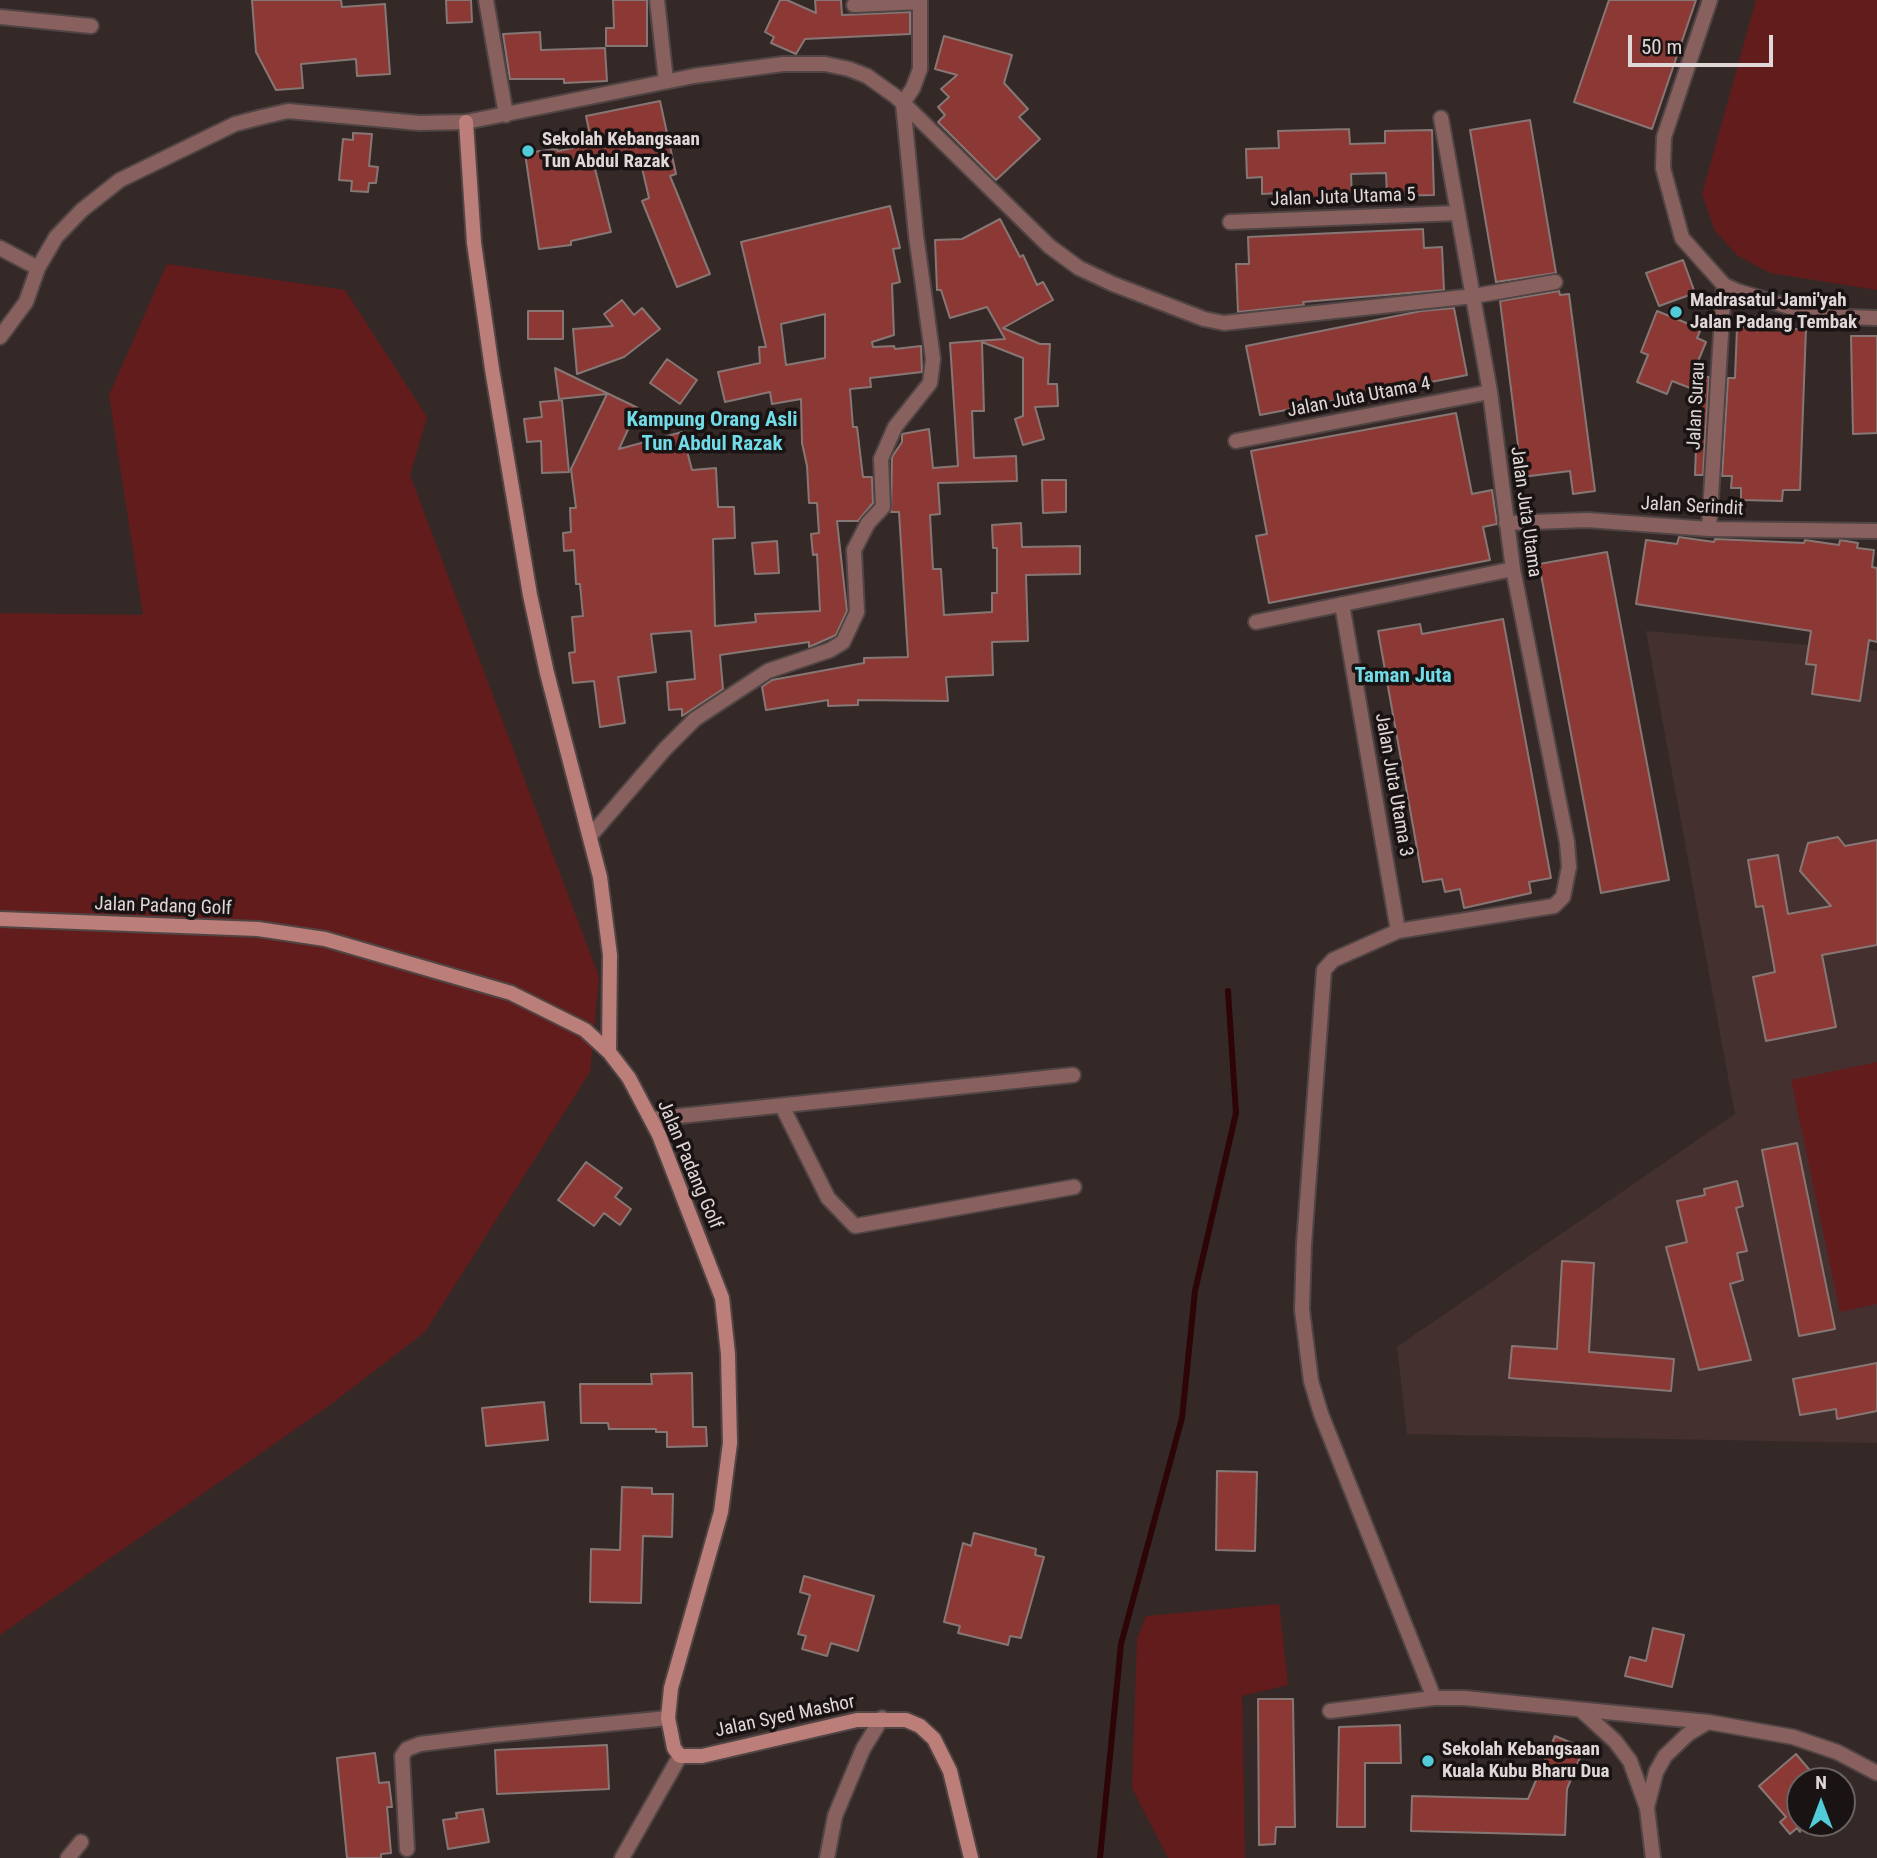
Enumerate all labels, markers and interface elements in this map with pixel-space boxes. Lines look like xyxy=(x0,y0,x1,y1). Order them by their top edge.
scale bar xyxy=(1632,21,1777,65)
text: 50 m xyxy=(1641,35,1682,59)
place label: Sekolah Kebangsaan Tun Abdul Razak xyxy=(542,129,700,173)
marker: Sekolah Kebangsaan Tun Abdul Razak xyxy=(520,143,536,159)
street label: Jalan Juta Utama 5 xyxy=(1270,184,1416,212)
place label: Madrasatul Jami'yah Jalan Padang Tembak xyxy=(1690,290,1857,334)
marker: Madrasatul Jami'yah Jalan Padang Tembak xyxy=(1668,304,1684,320)
street label: Jalan Surau xyxy=(1683,361,1711,451)
street label: Jalan Juta Utama 4 xyxy=(1286,373,1432,423)
district label: Kampung Orang Asli Tun Abdul Razak xyxy=(626,408,798,458)
street label: Jalan Juta Utama xyxy=(1505,445,1545,579)
street label: Jalan Serindit xyxy=(1640,493,1744,521)
district label: Taman Juta xyxy=(1354,664,1452,690)
street label: Jalan Juta Utama 3 xyxy=(1369,711,1417,859)
street label: Jalan Padang Golf xyxy=(94,893,232,921)
street label: Jalan Padang Golf xyxy=(652,1097,726,1233)
street label: Jalan Syed Mashor xyxy=(713,1691,857,1743)
place label: Sekolah Kebangsaan Kuala Kubu Bharu Dua xyxy=(1442,1739,1609,1783)
marker: Sekolah Kebangsaan Kuala Kubu Bharu Dua xyxy=(1420,1753,1436,1769)
north arrow xyxy=(1786,1767,1856,1837)
text: N xyxy=(1815,1771,1827,1794)

